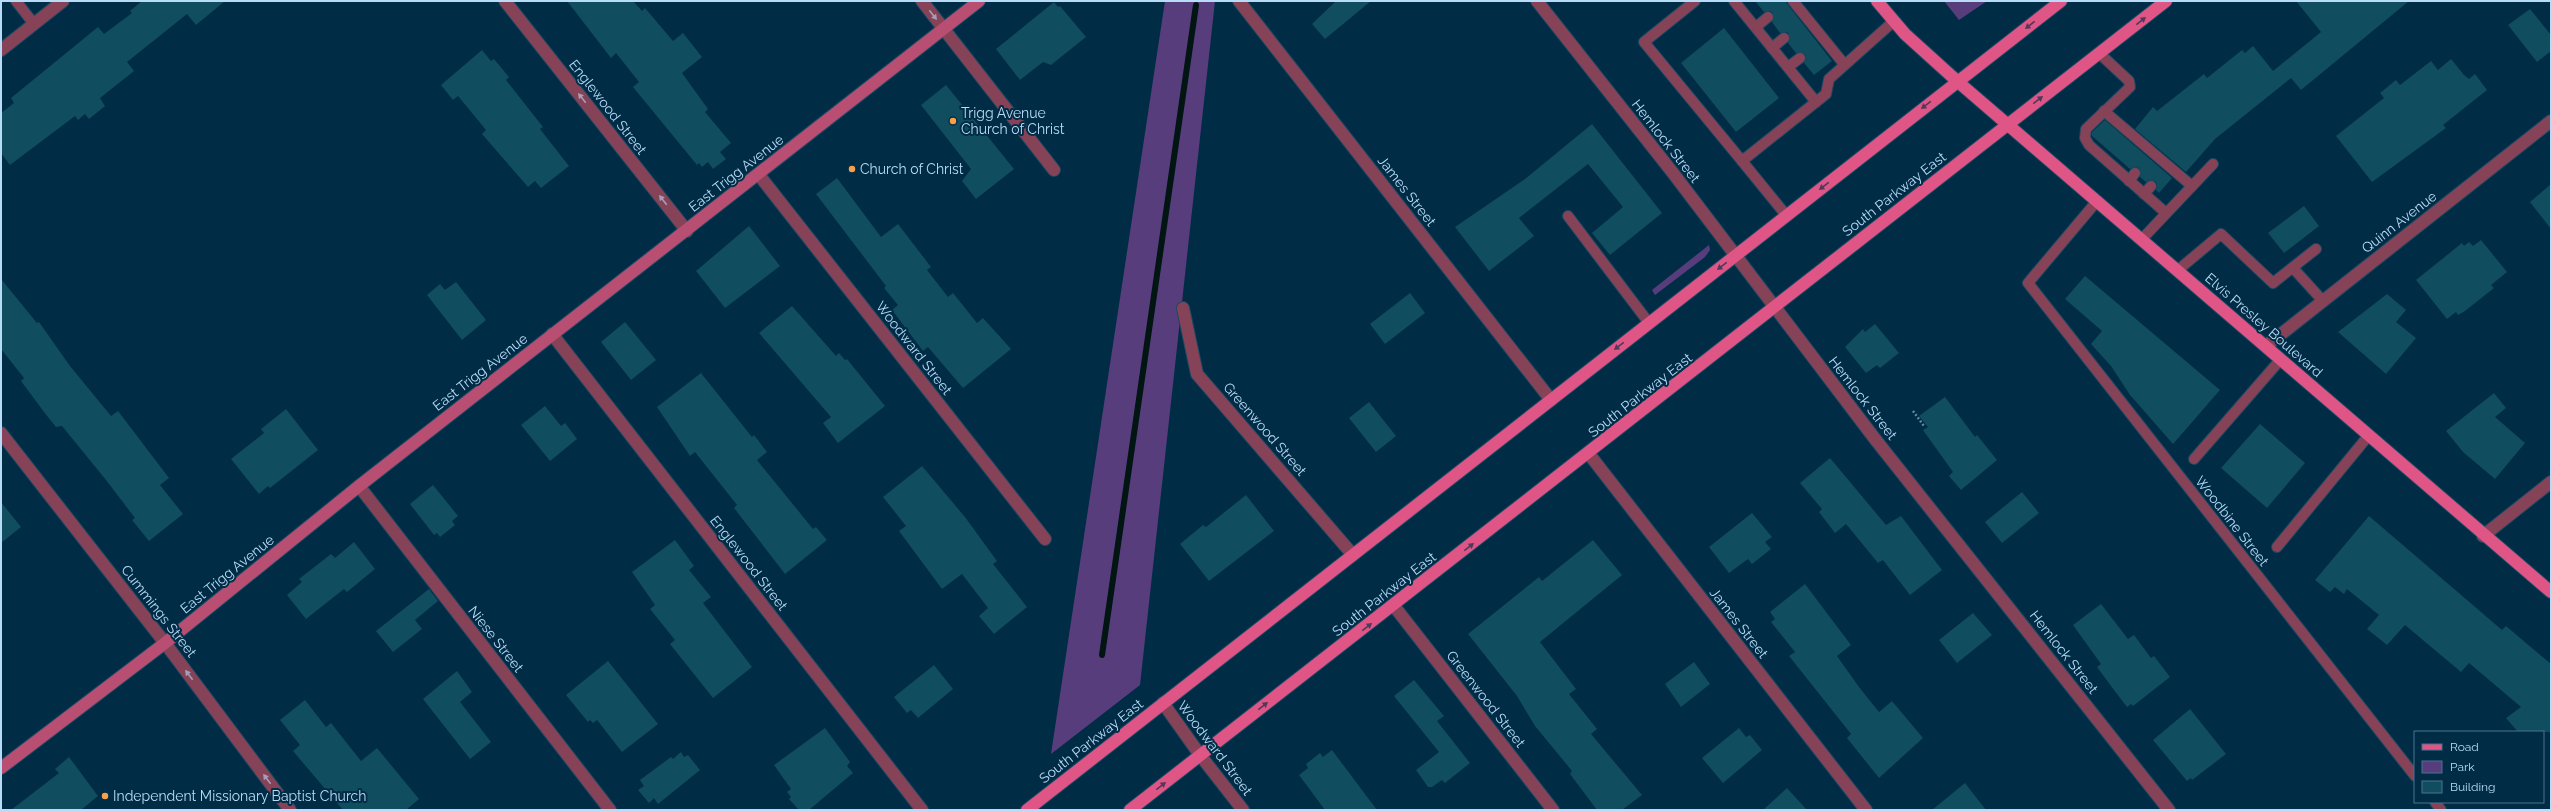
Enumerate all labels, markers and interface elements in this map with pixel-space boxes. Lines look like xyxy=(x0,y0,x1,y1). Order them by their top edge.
one-way arrow xyxy=(928,10,937,21)
one-way arrow xyxy=(2136,16,2147,25)
one-way arrow xyxy=(2025,21,2036,29)
street label: Englewood Street xyxy=(566,56,650,158)
one-way arrow xyxy=(578,93,586,104)
street label: Hemlock Street xyxy=(1629,96,1704,186)
one-way arrow xyxy=(2033,96,2044,104)
one-way arrow xyxy=(1921,101,1932,110)
place label: Trigg Avenue Church of Christ xyxy=(961,105,1065,137)
marker: Trigg Avenue Church of Christ xyxy=(948,116,958,126)
street label: East Trigg Avenue xyxy=(686,131,786,215)
street label: South Parkway East xyxy=(1839,148,1949,239)
street label: James Street xyxy=(1375,153,1439,229)
place label: Church of Christ xyxy=(860,161,964,177)
marker: Church of Christ xyxy=(847,164,857,174)
one-way arrow xyxy=(1819,181,1830,190)
street label: Quinn Avenue xyxy=(2358,188,2440,256)
one-way arrow xyxy=(658,195,667,206)
one-way arrow xyxy=(1716,262,1727,270)
street label: Elvis Presley Boulevard xyxy=(2202,270,2326,380)
street label: Woodward Street xyxy=(873,298,955,398)
street label: East Trigg Avenue xyxy=(430,330,530,414)
one-way arrow xyxy=(1614,342,1625,350)
street label: South Parkway East xyxy=(1585,349,1695,440)
street label: Hemlock Street xyxy=(1826,353,1901,443)
street label: Greenwood Street xyxy=(1220,379,1310,479)
street label: Woodbine Street xyxy=(2192,473,2272,569)
street label: Englewood Street xyxy=(707,512,791,614)
street label: East Trigg Avenue xyxy=(177,531,277,617)
one-way arrow xyxy=(1464,543,1475,552)
street label: South Parkway East xyxy=(1329,548,1439,639)
street label: Cummings Street xyxy=(118,562,200,661)
street label: James Street xyxy=(1707,585,1771,661)
street label: Niese Street xyxy=(465,603,527,675)
street label: Hemlock Street xyxy=(2027,607,2102,697)
one-way arrow xyxy=(1361,623,1372,631)
street label: Greenwood Street xyxy=(1443,648,1529,751)
one-way arrow xyxy=(185,669,193,680)
street label: South Parkway East xyxy=(1036,695,1146,786)
street label: Woodward Street xyxy=(1174,698,1256,798)
one-way arrow xyxy=(1258,702,1269,710)
legend xyxy=(2414,731,2544,803)
text: Road xyxy=(2450,740,2479,754)
text: Park xyxy=(2450,760,2475,774)
one-way arrow xyxy=(263,773,271,784)
text: Building xyxy=(2450,780,2496,794)
one-way arrow xyxy=(1155,781,1166,790)
place label: Independent Missionary Baptist Church xyxy=(113,788,366,804)
marker: Independent Missionary Baptist Church xyxy=(100,791,110,801)

